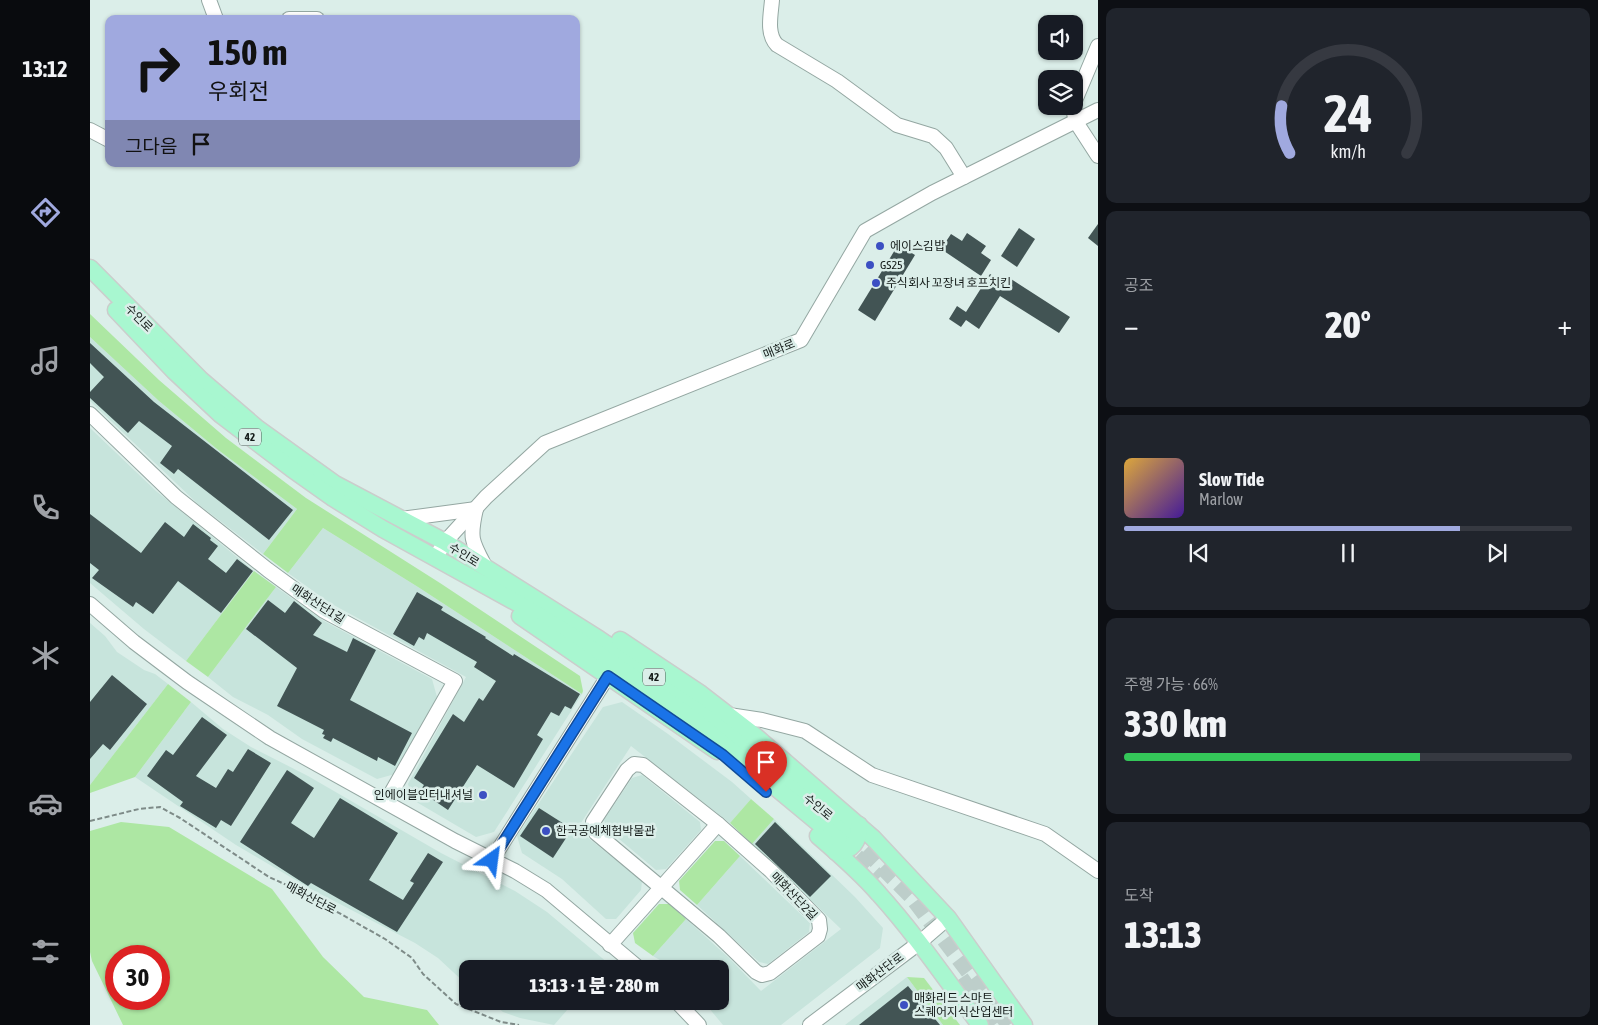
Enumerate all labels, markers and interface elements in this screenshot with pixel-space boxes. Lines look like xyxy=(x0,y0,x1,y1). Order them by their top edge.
map controls xyxy=(1038,15,1083,115)
button: sound xyxy=(1038,15,1083,60)
text: 150 m xyxy=(208,32,287,72)
icon: right xyxy=(125,35,190,100)
text: 13:12 xyxy=(22,56,68,82)
button: layers xyxy=(1038,70,1083,115)
text: 우회전 xyxy=(208,78,269,104)
text: 24 xyxy=(1324,83,1372,143)
icon: arrive xyxy=(187,130,215,158)
text: 그다음 xyxy=(125,135,177,157)
text: km/h xyxy=(1330,141,1366,162)
icon: directions xyxy=(28,195,63,230)
place label: 에이스김밥 xyxy=(890,239,945,253)
marker: 에이스김밥 xyxy=(874,240,886,252)
place label: GS25 xyxy=(880,258,903,272)
marker: GS25 xyxy=(864,259,876,271)
place label: 주식회사 꼬장녀 호프치킨 xyxy=(886,276,1011,290)
text: 공조 xyxy=(1124,276,1153,294)
marker: 주식회사 꼬장녀 호프치킨 xyxy=(870,277,882,289)
street label: 수인로 xyxy=(122,301,156,335)
text: 20° xyxy=(1325,303,1371,346)
text: − xyxy=(1124,309,1139,341)
text: + xyxy=(1557,309,1572,341)
street label: 매화로 xyxy=(761,336,797,362)
icon: music xyxy=(28,343,63,378)
road number: 42 xyxy=(239,428,261,446)
text: Slow Tide xyxy=(1199,468,1264,490)
icon: phone xyxy=(28,490,63,525)
text: Marlow xyxy=(1199,490,1243,508)
icon: previous xyxy=(1185,539,1213,567)
icon: pause xyxy=(1334,539,1362,567)
icon: next xyxy=(1483,539,1511,567)
street label: 수인로 xyxy=(446,540,482,570)
street label: 매화산단1길 xyxy=(289,582,347,626)
icon: climate xyxy=(28,638,63,673)
road number: 42 xyxy=(643,669,665,686)
text: 주행 가능 · 66% xyxy=(1124,675,1218,693)
text: 330 km xyxy=(1124,702,1227,745)
pin xyxy=(745,741,787,792)
icon: arrive xyxy=(752,748,780,776)
icon: car xyxy=(28,786,63,821)
place label: 인에이블인터내셔널 xyxy=(374,788,473,802)
marker: 인에이블인터내셔널 xyxy=(477,789,489,801)
street label: 수인로 xyxy=(801,791,835,823)
place label: 한국공예체험박물관 xyxy=(556,824,655,838)
marker: 한국공예체험박물관 xyxy=(540,825,552,837)
position arrow xyxy=(465,833,517,885)
street label: 매화산단2길 xyxy=(768,869,820,923)
street label: 매화산단로 xyxy=(283,879,339,917)
text: 도착 xyxy=(1124,886,1153,904)
text: 13:13 xyxy=(1124,913,1202,956)
icon: filters xyxy=(28,934,63,969)
speed limit sign: 30 xyxy=(105,945,170,1010)
street label: 매화산단로 xyxy=(854,950,906,994)
text: 13:13 · 1 분 · 280 m xyxy=(529,974,659,996)
place label: 매화리드 스마트 스퀘어지식산업센터 xyxy=(914,991,1013,1019)
marker: 매화리드 스마트 스퀘어지식산업센터 xyxy=(898,999,910,1011)

